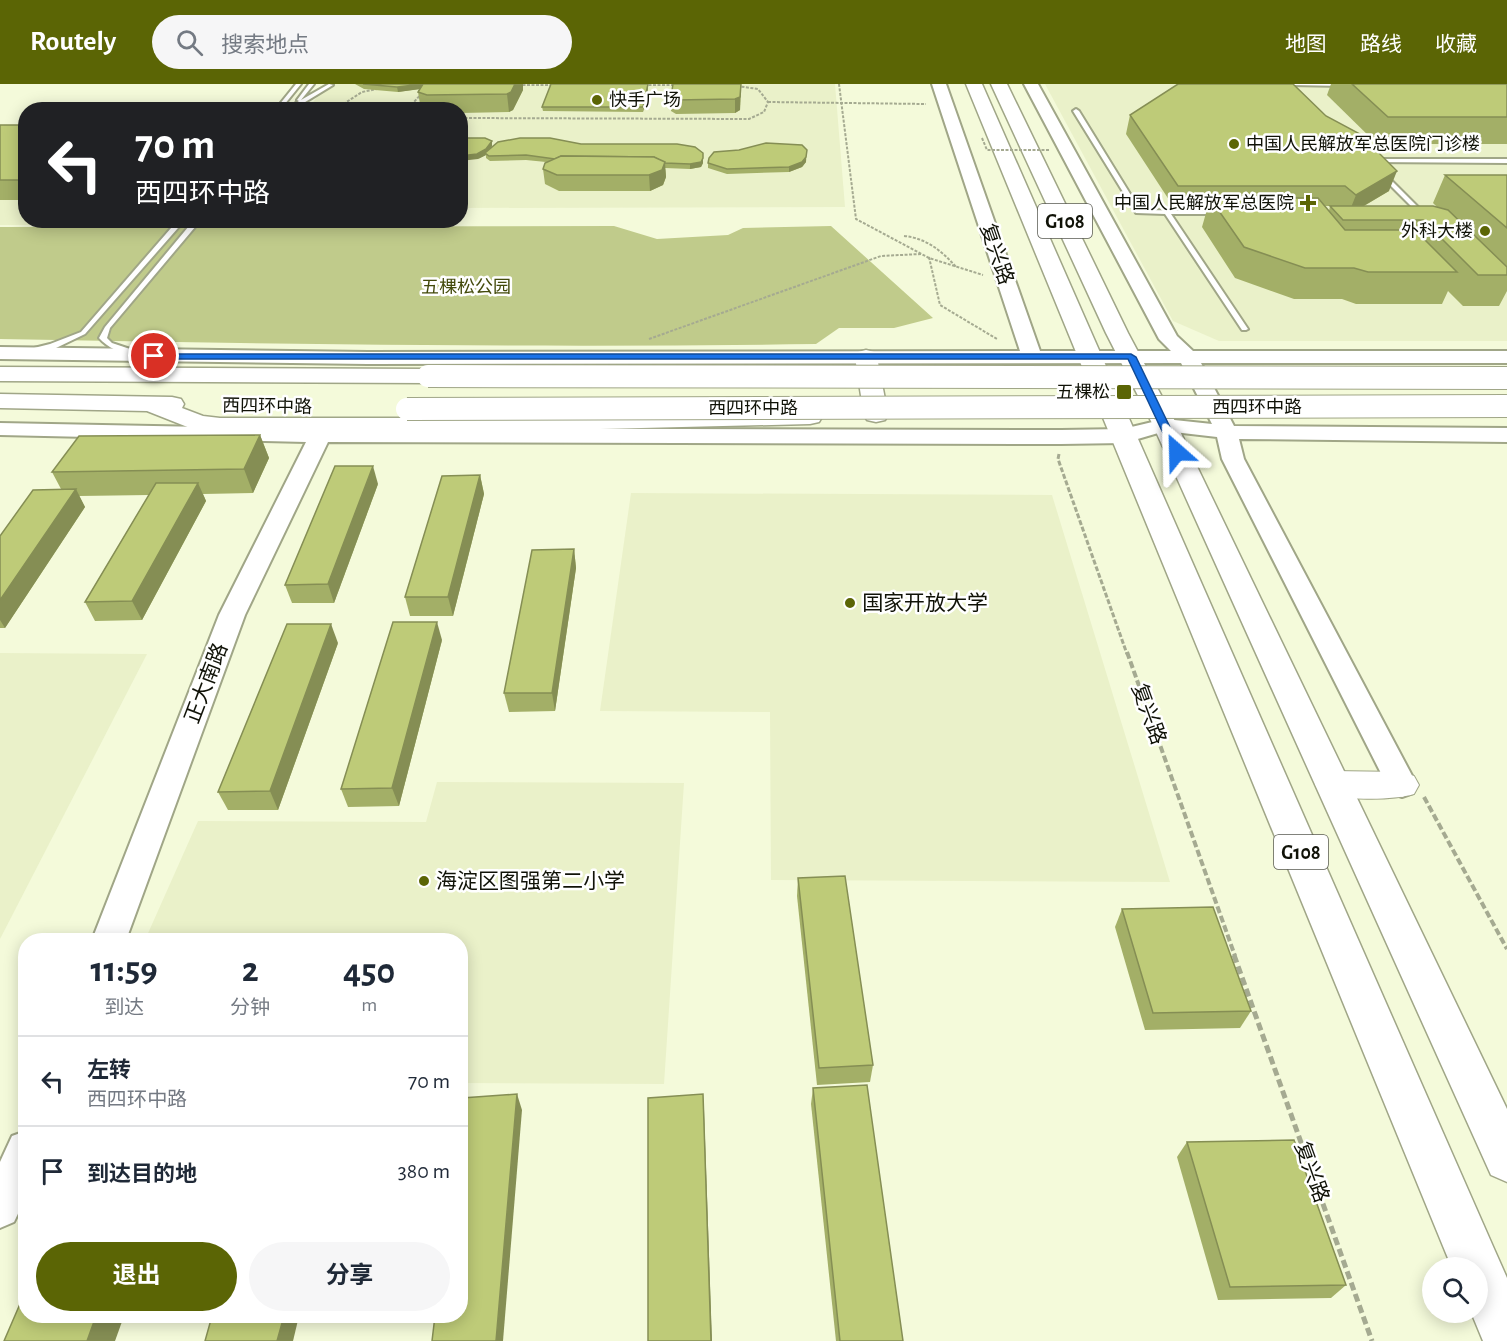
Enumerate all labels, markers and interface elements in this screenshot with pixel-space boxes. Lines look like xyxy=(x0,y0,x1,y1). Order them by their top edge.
search box xyxy=(152,15,572,69)
icon: search xyxy=(173,26,206,59)
text: Routely xyxy=(30,28,116,56)
text: 搜索地点 xyxy=(221,34,309,56)
text: 地图 xyxy=(1285,34,1327,55)
text: 路线 xyxy=(1360,34,1402,55)
text: 收藏 xyxy=(1435,34,1477,55)
place label: 快手广场 xyxy=(609,90,681,110)
marker: 快手广场 xyxy=(590,93,604,107)
text: 70 m xyxy=(135,124,215,166)
icon: left xyxy=(36,126,114,204)
place label: 中国人民解放军总医院门诊楼 xyxy=(1246,134,1480,154)
marker: 中国人民解放军总医院门诊楼 xyxy=(1227,137,1241,151)
text: 西四环中路 xyxy=(135,180,270,207)
place label: 中国人民解放军总医院 xyxy=(1114,193,1294,213)
marker: 中国人民解放军总医院 xyxy=(1299,194,1317,212)
road number: G108 xyxy=(1038,204,1092,238)
street label: 复兴路 xyxy=(976,221,1018,287)
place label: 外科大楼 xyxy=(1401,221,1473,241)
marker: 外科大楼 xyxy=(1478,224,1492,238)
park label: 五棵松公园 xyxy=(421,277,511,297)
pin xyxy=(128,330,179,381)
icon: arrive xyxy=(137,339,170,372)
place label: 五棵松 xyxy=(1056,382,1110,402)
marker: 五棵松 xyxy=(1115,383,1133,401)
street label: 西四环中路 xyxy=(222,395,312,417)
street label: 西四环中路 xyxy=(1212,397,1302,417)
street label: 西四环中路 xyxy=(708,398,798,418)
position arrow xyxy=(1145,420,1209,484)
place label: 国家开放大学 xyxy=(862,592,988,614)
marker: 国家开放大学 xyxy=(843,596,857,610)
street label: 正大南路 xyxy=(181,640,231,726)
street label: 复兴路 xyxy=(1128,681,1170,747)
road number: G108 xyxy=(1274,835,1328,869)
place label: 海淀区图强第二小学 xyxy=(436,870,625,892)
marker: 海淀区图强第二小学 xyxy=(417,874,431,888)
text: 11:59 xyxy=(91,952,158,988)
text: 2 xyxy=(242,952,259,988)
text: 450 xyxy=(343,954,395,990)
text: m xyxy=(361,995,377,1015)
text: 到达 xyxy=(104,998,144,1018)
text: 分钟 xyxy=(230,998,270,1018)
text: 左转 xyxy=(87,1059,131,1081)
icon: left xyxy=(36,1065,69,1098)
text: 70 m xyxy=(408,1070,450,1092)
text: 西四环中路 xyxy=(87,1090,187,1110)
street label: 复兴路 xyxy=(1291,1139,1333,1205)
icon: arrive xyxy=(36,1155,69,1188)
text: 380 m xyxy=(398,1160,450,1182)
text: 到达目的地 xyxy=(87,1163,197,1185)
button: 退出 xyxy=(36,1242,237,1311)
button: 分享 xyxy=(249,1242,450,1311)
map controls xyxy=(1422,1257,1488,1323)
button: search xyxy=(1422,1257,1488,1323)

